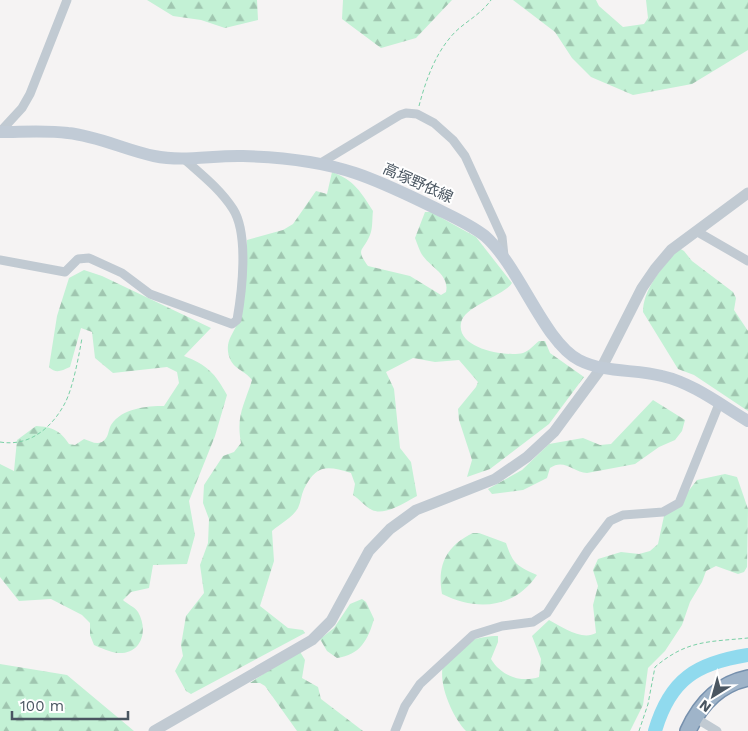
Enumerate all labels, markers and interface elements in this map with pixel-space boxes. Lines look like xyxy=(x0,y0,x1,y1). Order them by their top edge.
street label: 高塚野依線 xyxy=(380,160,456,206)
north arrow xyxy=(688,671,738,721)
scale bar xyxy=(12,688,129,720)
text: 100 m xyxy=(20,697,64,715)
text: N xyxy=(696,697,714,716)

